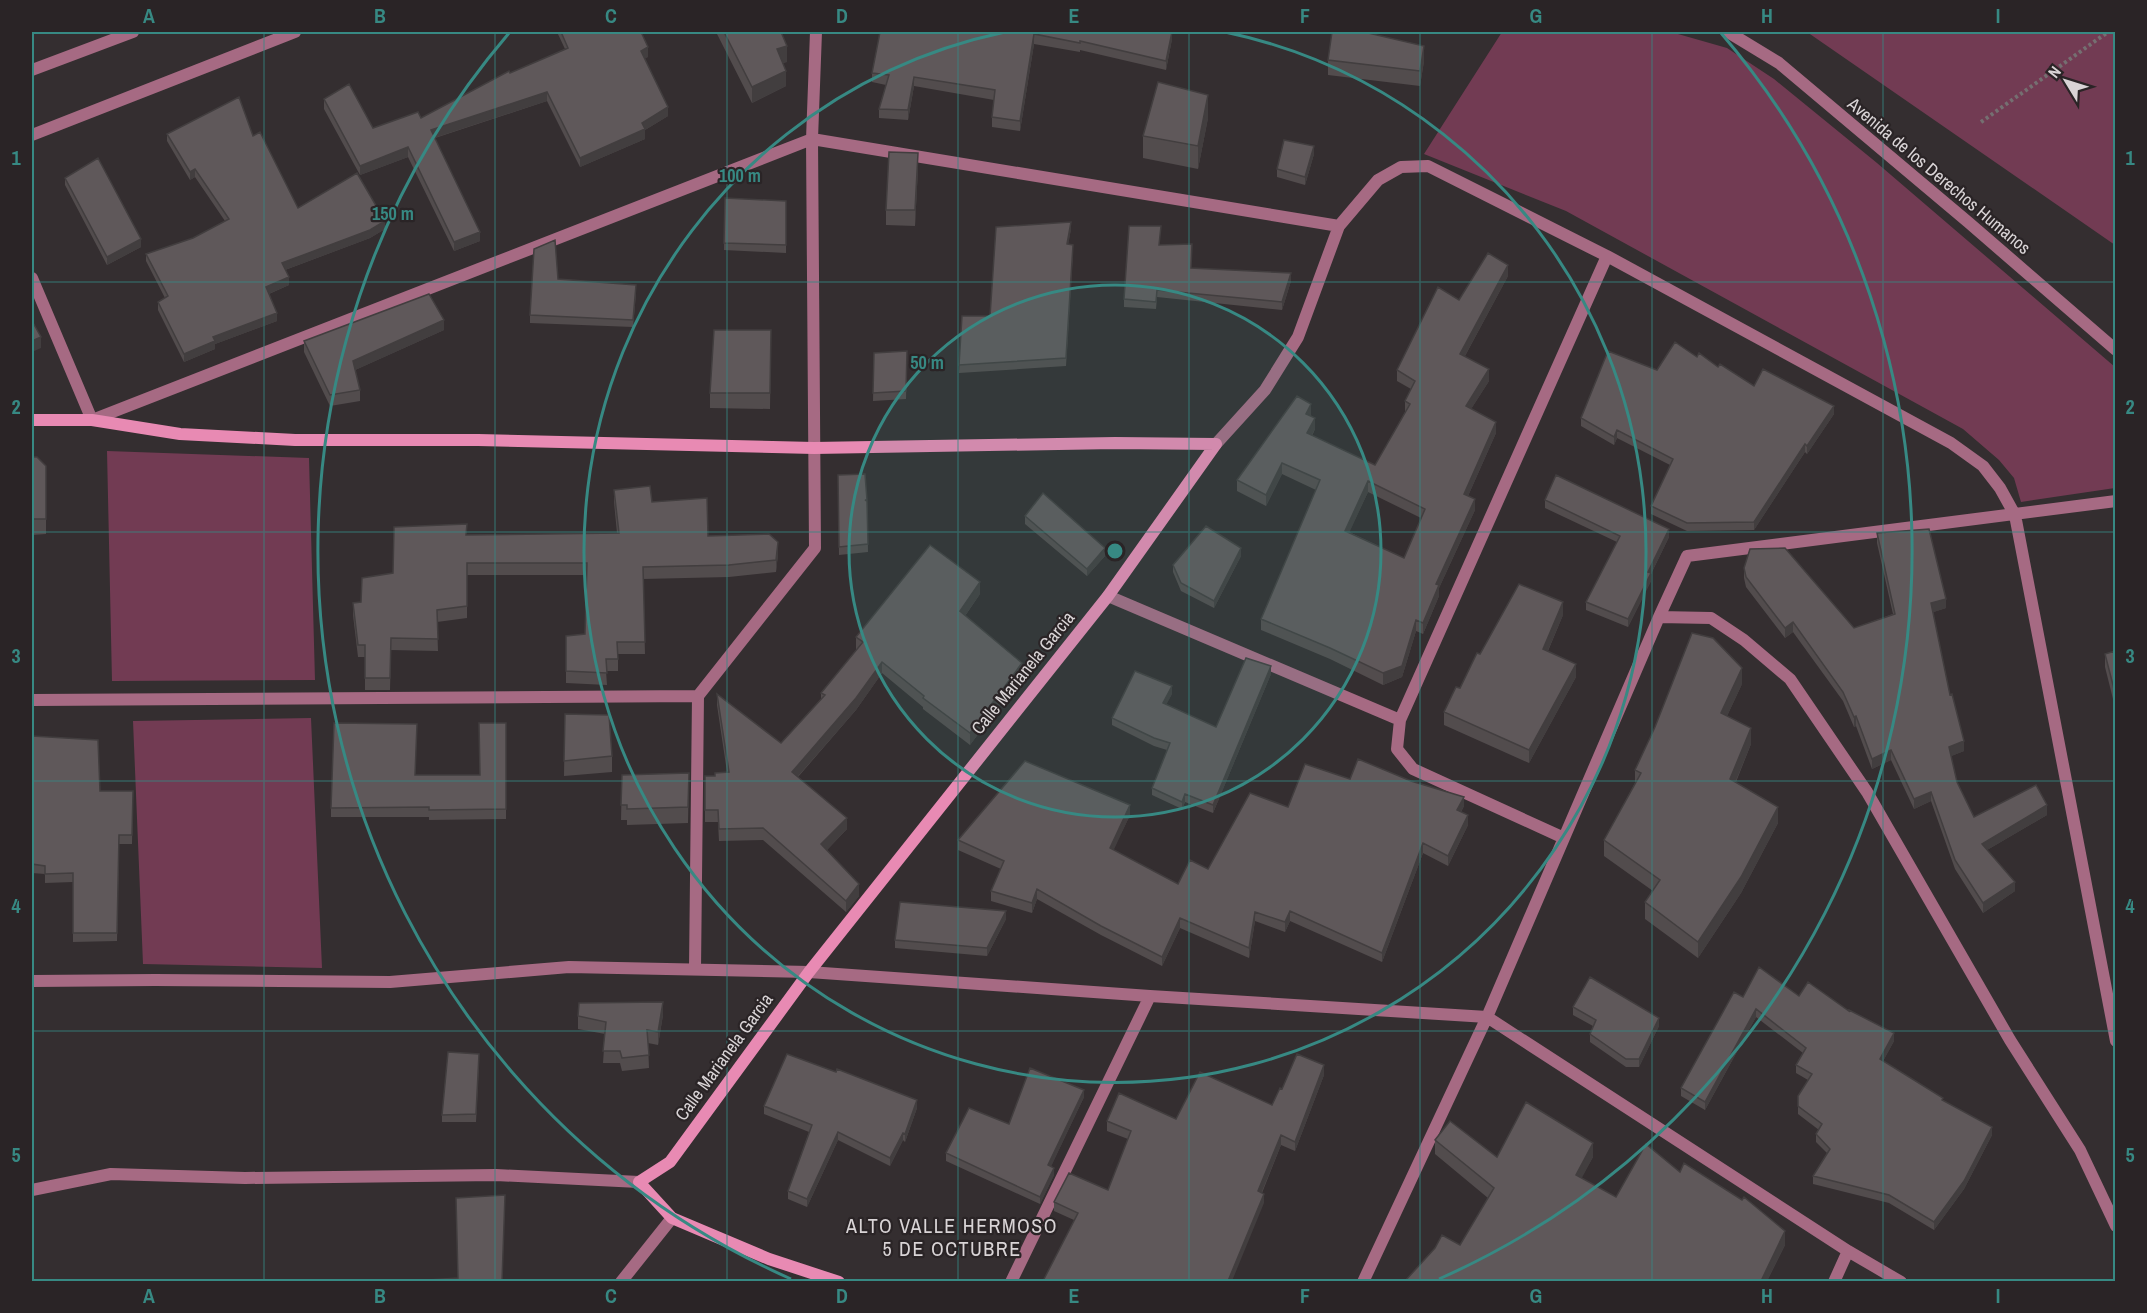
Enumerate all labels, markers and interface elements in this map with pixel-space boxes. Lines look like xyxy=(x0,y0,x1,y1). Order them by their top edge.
text: A xyxy=(143,2,155,29)
text: B xyxy=(374,2,386,29)
text: C xyxy=(605,2,617,29)
text: D xyxy=(836,2,848,29)
text: E xyxy=(1069,2,1080,29)
text: F xyxy=(1300,2,1310,29)
text: G xyxy=(1530,2,1542,29)
text: H xyxy=(1761,2,1773,29)
text: I xyxy=(1996,2,2000,29)
north arrow xyxy=(2036,51,2096,111)
text: N xyxy=(2043,61,2066,82)
street label: Avenida de los Derechos Humanos xyxy=(1842,91,2036,260)
text: 1 xyxy=(11,144,21,171)
text: 1 xyxy=(2125,144,2135,171)
text: 100 m xyxy=(719,163,761,188)
text: 150 m xyxy=(372,201,414,226)
text: 50 m xyxy=(910,350,944,375)
text: 2 xyxy=(11,393,21,420)
text: 2 xyxy=(2125,393,2135,420)
centre of rings xyxy=(1105,541,1125,561)
street label: Calle Marianela Garcia xyxy=(965,606,1080,740)
text: 3 xyxy=(11,642,21,669)
text: 3 xyxy=(2125,642,2135,669)
text: 4 xyxy=(11,892,21,919)
text: 4 xyxy=(2125,892,2135,919)
street label: Calle Marianela Garcia xyxy=(669,988,778,1125)
text: 5 xyxy=(11,1141,21,1168)
text: 5 xyxy=(2125,1141,2135,1168)
district label: ALTO VALLE HERMOSO 5 DE OCTUBRE xyxy=(845,1212,1058,1262)
text: A xyxy=(143,1282,155,1309)
text: B xyxy=(374,1282,386,1309)
text: C xyxy=(605,1282,617,1309)
text: D xyxy=(836,1282,848,1309)
text: E xyxy=(1069,1282,1080,1309)
text: F xyxy=(1300,1282,1310,1309)
text: G xyxy=(1530,1282,1542,1309)
text: H xyxy=(1761,1282,1773,1309)
text: I xyxy=(1996,1282,2000,1309)

